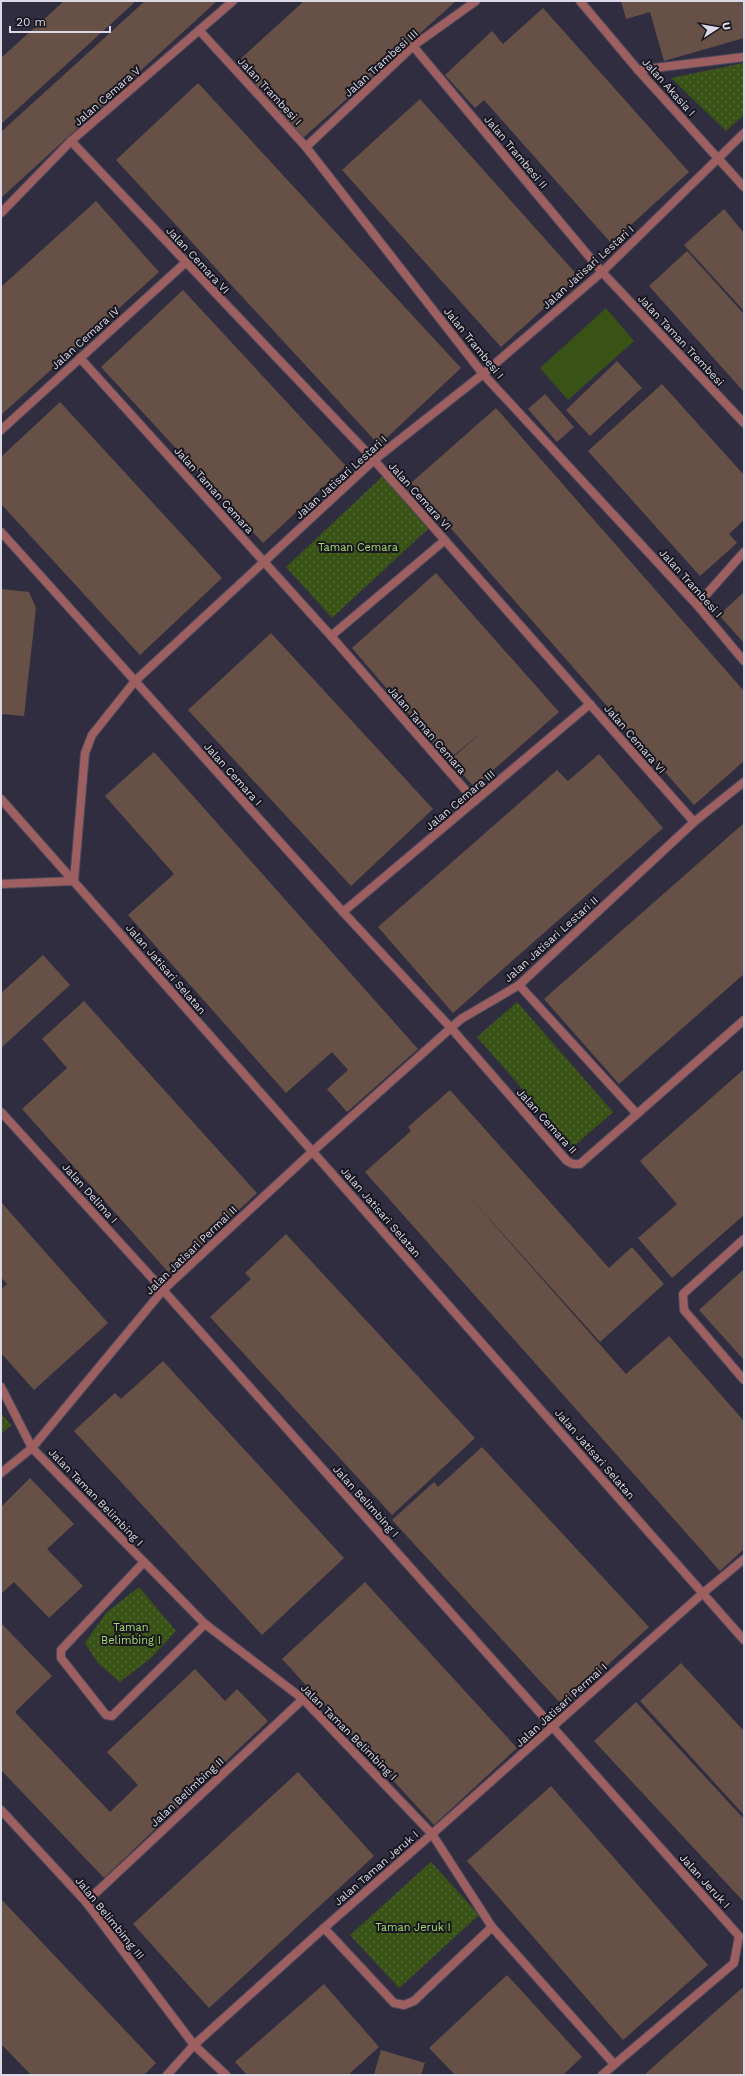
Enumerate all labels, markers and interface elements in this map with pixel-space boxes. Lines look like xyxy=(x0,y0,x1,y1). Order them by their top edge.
scale bar xyxy=(10,8,110,34)
north arrow xyxy=(697,8,737,48)
text: 20 m xyxy=(16,15,46,29)
text: U xyxy=(719,21,734,31)
street label: Jalan Trambesi III xyxy=(342,27,421,100)
street label: Jalan Trambesi I xyxy=(235,55,304,128)
street label: Jalan Akasia I xyxy=(639,56,698,119)
street label: Jalan Cemara V xyxy=(71,64,143,129)
street label: Jalan Trambesi II xyxy=(481,113,550,191)
street label: Jalan Jatisari Lestari I xyxy=(540,223,637,312)
street label: Jalan Cemara VI xyxy=(163,224,232,297)
street label: Jalan Taman Trembesi xyxy=(635,292,726,389)
street label: Jalan Cemara IV xyxy=(48,304,122,372)
street label: Jalan Trambesi I xyxy=(441,305,506,382)
street label: Jalan Jatisari Lestari I xyxy=(293,433,390,522)
street label: Jalan Taman Cemara xyxy=(171,444,256,536)
street label: Jalan Cemara VI xyxy=(386,460,454,533)
park label: Taman Cemara xyxy=(318,541,398,554)
street label: Jalan Trambesi I xyxy=(656,546,725,620)
street label: Jalan Taman Cemara xyxy=(385,684,468,777)
street label: Jalan Cemara VI xyxy=(601,702,668,776)
street label: Jalan Cemara I xyxy=(201,740,264,809)
street label: Jalan Cemara III xyxy=(423,767,498,833)
street label: Jalan Jatisari Lestari II xyxy=(502,894,601,985)
street label: Jalan Jatisari Selatan xyxy=(123,922,208,1017)
street label: Jalan Cemara II xyxy=(514,1086,579,1157)
street label: Jalan Delima I xyxy=(59,1161,120,1226)
street label: Jalan Jatisari Selatan xyxy=(338,1165,423,1260)
street label: Jalan Jatisari Permai II xyxy=(143,1203,240,1297)
street label: Jalan Jatisari Selatan xyxy=(552,1407,637,1502)
street label: Jalan Taman Belimbing I xyxy=(45,1446,146,1549)
street label: Jalan Belimbing I xyxy=(330,1463,401,1540)
park label: Taman Belimbing I xyxy=(101,1621,161,1647)
street label: Jalan Jatisari Permai I xyxy=(513,1661,610,1750)
street label: Jalan Taman Belimbing I xyxy=(298,1681,400,1783)
street label: Jalan Belimbing II xyxy=(148,1755,227,1830)
street label: Jalan Taman Jeruk I xyxy=(331,1828,421,1909)
street label: Jalan Jeruk I xyxy=(677,1851,733,1911)
street label: Jalan Belimbimg III xyxy=(72,1874,147,1962)
park label: Taman Jeruk I xyxy=(375,1921,451,1934)

